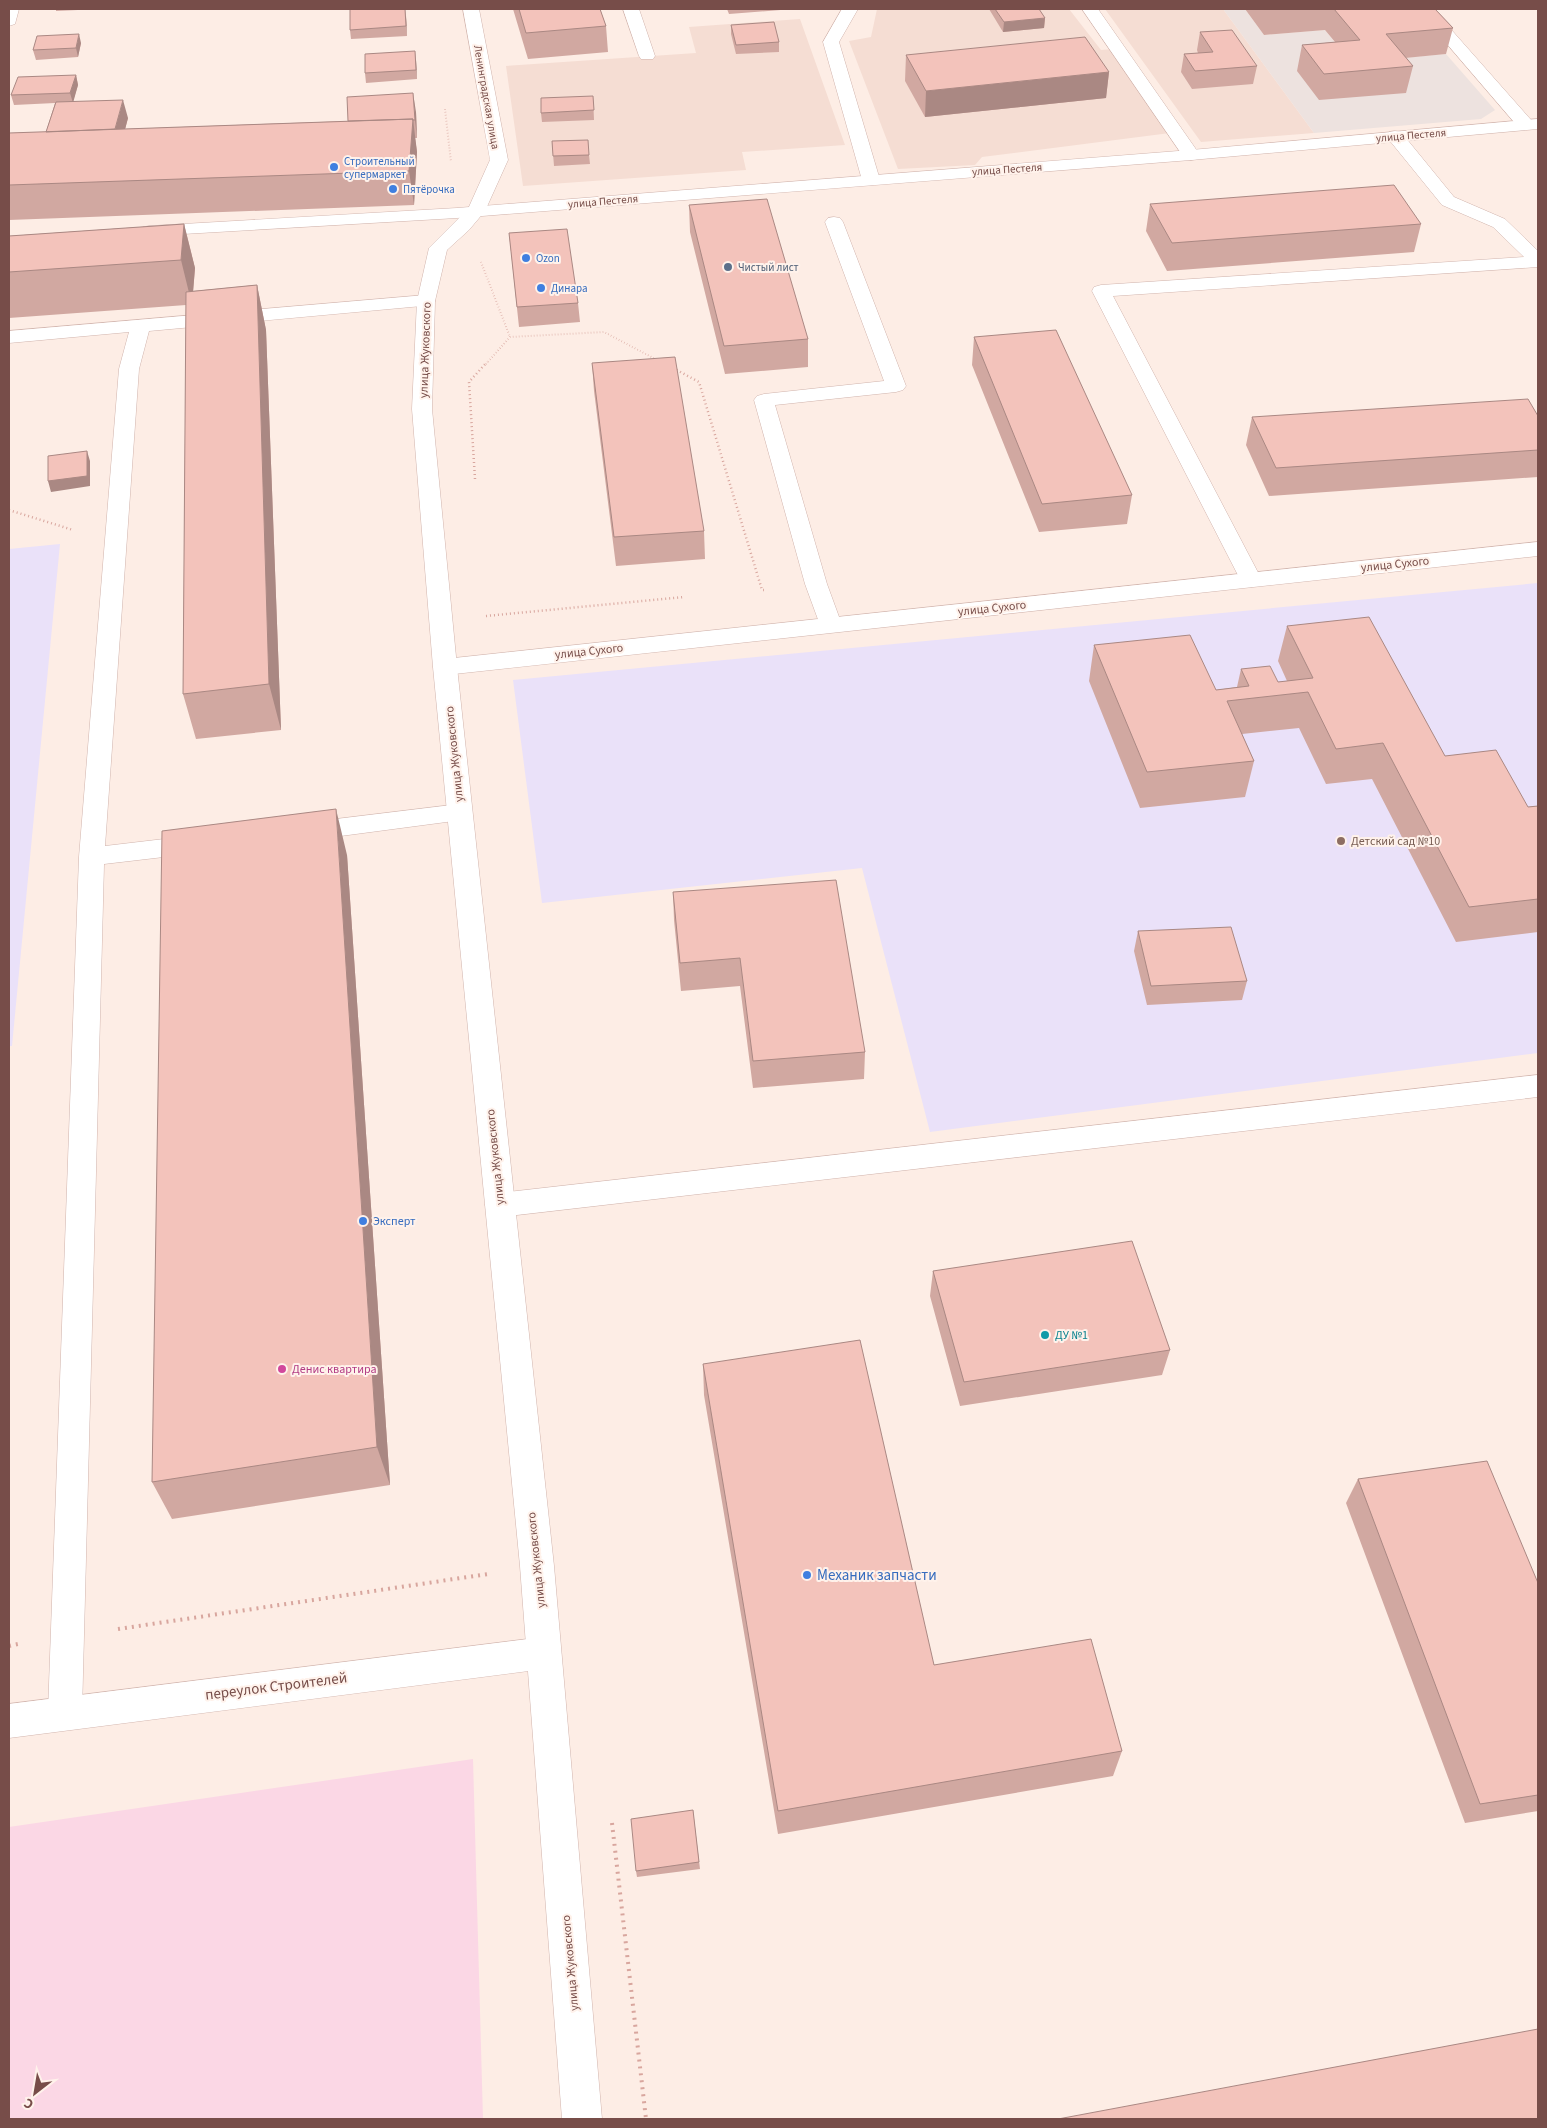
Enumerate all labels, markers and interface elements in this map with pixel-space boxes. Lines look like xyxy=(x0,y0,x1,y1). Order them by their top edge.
street label: Ленинградская улица xyxy=(470,44,503,150)
street label: улица Пестеля xyxy=(1375,125,1447,146)
place label: Строительный супермаркет xyxy=(344,154,415,182)
street label: улица Пестеля xyxy=(971,160,1043,179)
marker: Строительный супермаркет xyxy=(328,161,340,173)
place label: Пятёрочка xyxy=(403,182,455,197)
marker: Пятёрочка xyxy=(387,183,399,195)
street label: улица Пестеля xyxy=(567,191,639,212)
place label: Ozon xyxy=(536,251,560,266)
marker: Ozon xyxy=(520,252,532,264)
place label: Чистый лист xyxy=(738,260,799,275)
marker: Чистый лист xyxy=(722,261,734,273)
place label: Динара xyxy=(551,281,588,296)
marker: Динара xyxy=(535,282,547,294)
street label: улица Жуковского xyxy=(415,302,436,398)
street label: улица Сухого xyxy=(1360,552,1430,577)
street label: улица Сухого xyxy=(957,596,1027,621)
street label: улица Сухого xyxy=(554,639,624,664)
street label: улица Жуковского xyxy=(441,705,468,803)
place label: Детский сад №10 xyxy=(1351,833,1440,850)
marker: Детский сад №10 xyxy=(1335,835,1347,847)
street label: улица Жуковского xyxy=(482,1108,509,1206)
place label: Эксперт xyxy=(373,1213,416,1230)
marker: Эксперт xyxy=(357,1215,369,1227)
place label: ДУ №1 xyxy=(1055,1327,1088,1344)
marker: ДУ №1 xyxy=(1039,1329,1051,1341)
place label: Денис квартира xyxy=(292,1361,376,1378)
marker: Денис квартира xyxy=(276,1363,288,1375)
street label: улица Жуковского xyxy=(523,1511,550,1609)
place label: Механик запчасти xyxy=(817,1565,937,1586)
marker: Механик запчасти xyxy=(801,1569,813,1581)
street label: переулок Строителей xyxy=(204,1667,348,1706)
street label: улица Жуковского xyxy=(558,1914,583,2012)
north arrow xyxy=(10,2068,60,2118)
text: С xyxy=(20,2093,37,2114)

